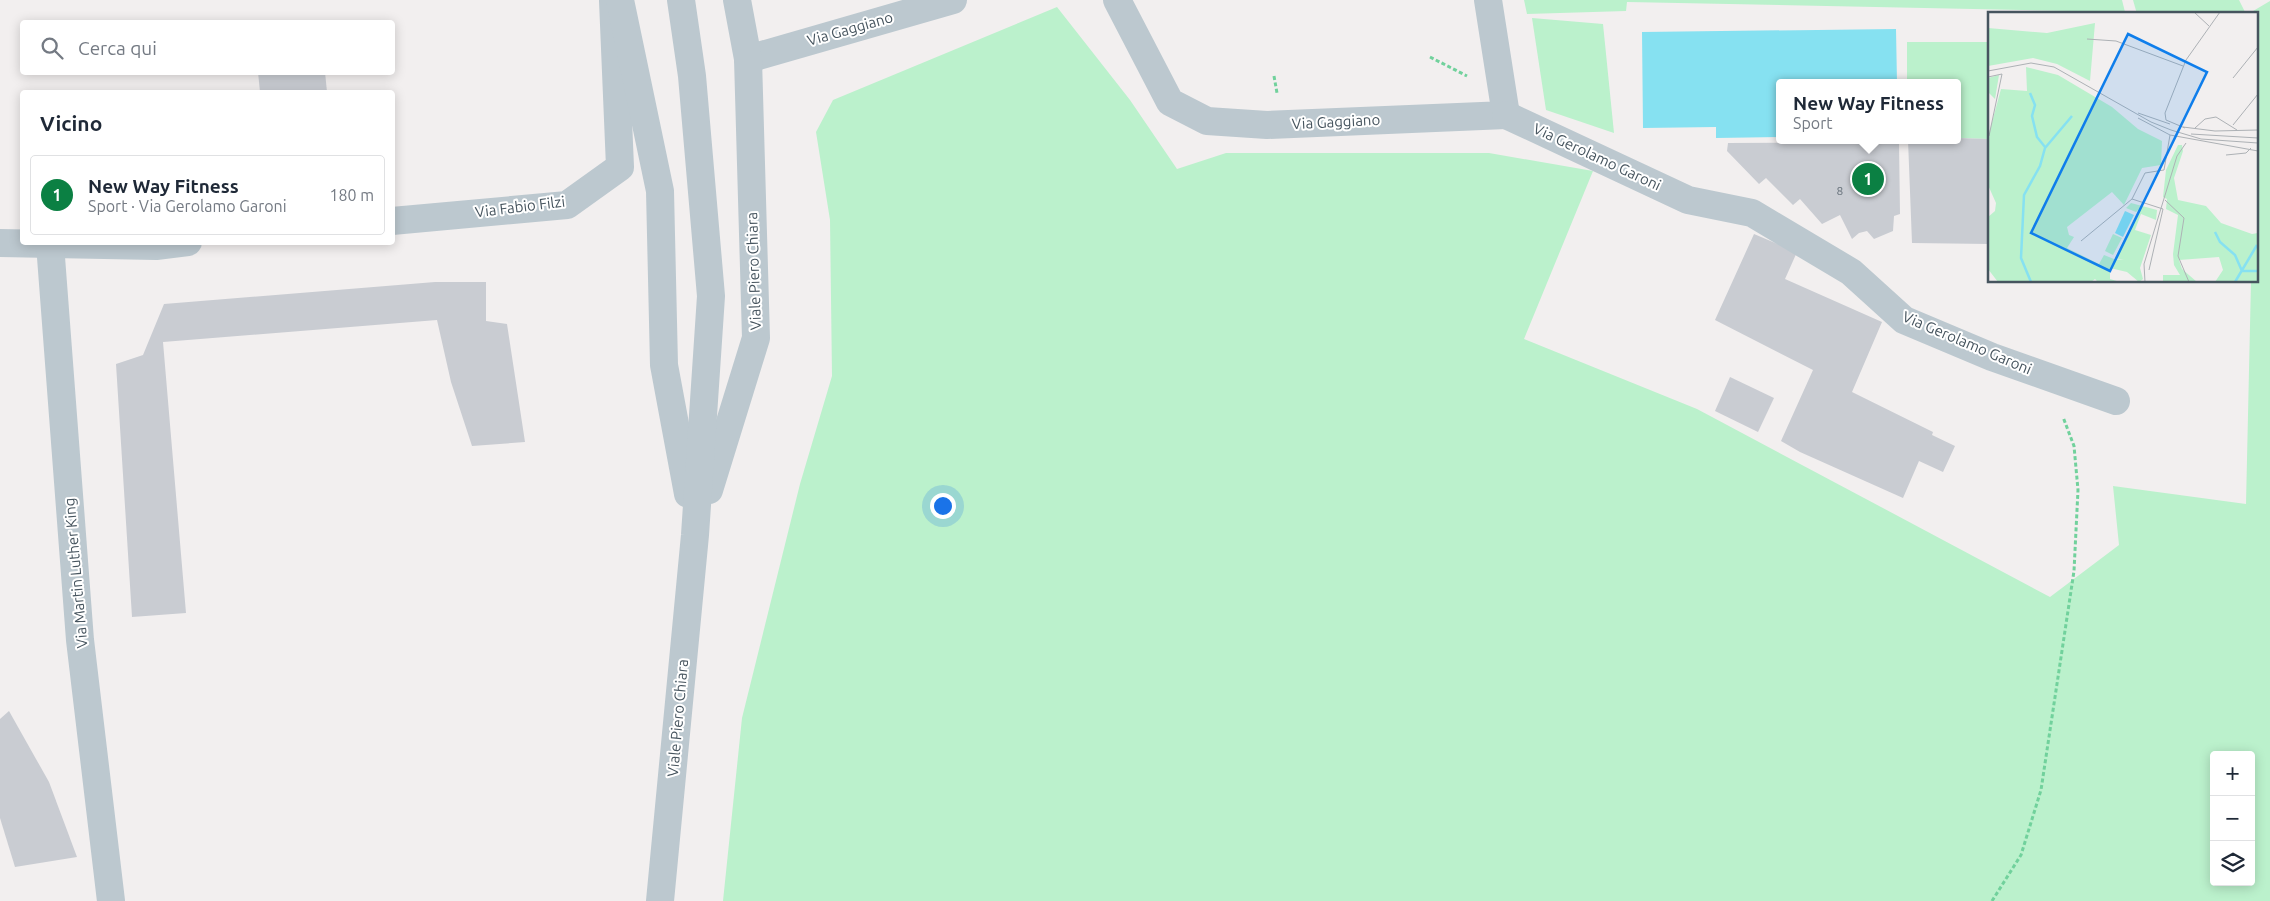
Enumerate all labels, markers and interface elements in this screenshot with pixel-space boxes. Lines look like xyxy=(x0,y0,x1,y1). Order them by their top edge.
street label: Via Gaggiano xyxy=(805,8,895,49)
inset map xyxy=(1988,12,2258,282)
search box xyxy=(20,20,395,75)
icon: search xyxy=(38,34,66,62)
text: Cerca qui xyxy=(78,37,157,59)
popup xyxy=(1776,79,1961,144)
text: New Way Fitness xyxy=(1793,92,1944,114)
text: Vicino xyxy=(40,111,102,135)
street label: Via Gaggiano xyxy=(1291,111,1381,132)
text: Sport xyxy=(1793,114,1833,132)
street label: Via Gerolamo Garoni xyxy=(1531,120,1664,194)
pin: 1 xyxy=(1852,160,1884,198)
text: New Way Fitness xyxy=(88,175,239,197)
house number: 8 xyxy=(1837,184,1844,197)
text: 1 xyxy=(52,186,62,204)
text: 180 m xyxy=(329,186,374,204)
street label: Via Fabio Filzi xyxy=(474,193,566,220)
text: Sport · Via Gerolamo Garoni xyxy=(88,197,287,215)
street label: Viale Piero Chiara xyxy=(743,212,764,330)
street label: Via Gerolamo Garoni xyxy=(1900,308,2034,377)
your location xyxy=(930,493,956,519)
street label: Via Martin Luther King xyxy=(60,497,91,649)
street label: Viale Piero Chiara xyxy=(664,658,691,778)
map controls xyxy=(2210,751,2255,886)
button: + xyxy=(2210,751,2255,796)
button: − xyxy=(2210,796,2255,841)
button: layers xyxy=(2210,841,2255,886)

